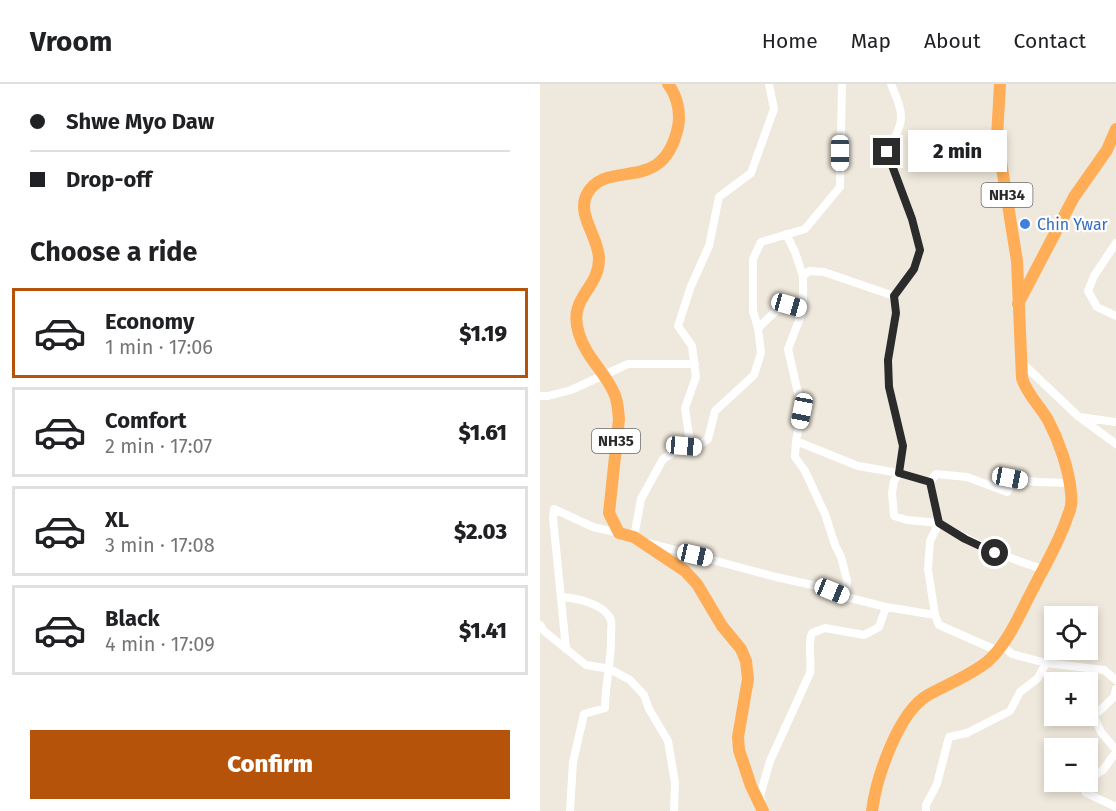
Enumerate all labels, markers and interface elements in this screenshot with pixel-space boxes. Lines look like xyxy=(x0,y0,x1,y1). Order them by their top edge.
text: Vroom xyxy=(30,25,112,58)
text: Home xyxy=(762,28,818,54)
text: Map xyxy=(851,28,891,54)
text: About xyxy=(924,28,981,54)
text: Contact xyxy=(1014,28,1086,54)
text: Shwe Myo Daw xyxy=(66,108,214,135)
callout: 2 min xyxy=(908,131,1007,173)
car xyxy=(831,135,849,171)
route end xyxy=(873,138,900,165)
text: 2 min xyxy=(933,139,982,163)
text: Drop-off xyxy=(66,166,152,193)
road number: NH34 xyxy=(982,183,1032,207)
place label: Chin Ywar xyxy=(1037,215,1109,234)
marker: Chin Ywar xyxy=(1018,217,1032,231)
text: Choose a ride xyxy=(30,236,197,268)
car xyxy=(769,291,809,319)
icon: car xyxy=(33,306,87,360)
text: Economy xyxy=(105,308,194,335)
text: $1.19 xyxy=(459,320,507,347)
text: 1 min · 17:06 xyxy=(105,335,213,359)
car xyxy=(790,392,814,430)
icon: car xyxy=(33,405,87,459)
text: Comfort xyxy=(105,407,186,434)
text: $1.61 xyxy=(458,419,507,446)
road number: NH35 xyxy=(592,429,640,453)
text: 2 min · 17:07 xyxy=(105,434,212,458)
car xyxy=(665,435,703,457)
car xyxy=(991,466,1029,490)
icon: car xyxy=(33,504,87,558)
text: XL xyxy=(105,506,129,533)
text: $2.03 xyxy=(454,518,507,545)
text: 3 min · 17:08 xyxy=(105,533,215,557)
route start xyxy=(981,539,1008,566)
car xyxy=(675,542,715,568)
car xyxy=(812,576,852,606)
icon: car xyxy=(33,603,87,657)
text: Black xyxy=(105,605,160,632)
map controls xyxy=(1044,606,1098,792)
button: locate xyxy=(1044,606,1098,660)
text: $1.41 xyxy=(459,617,507,644)
text: 4 min · 17:09 xyxy=(105,632,215,656)
button: + xyxy=(1044,672,1098,726)
button: Confirm xyxy=(30,730,510,799)
button: − xyxy=(1044,738,1098,792)

